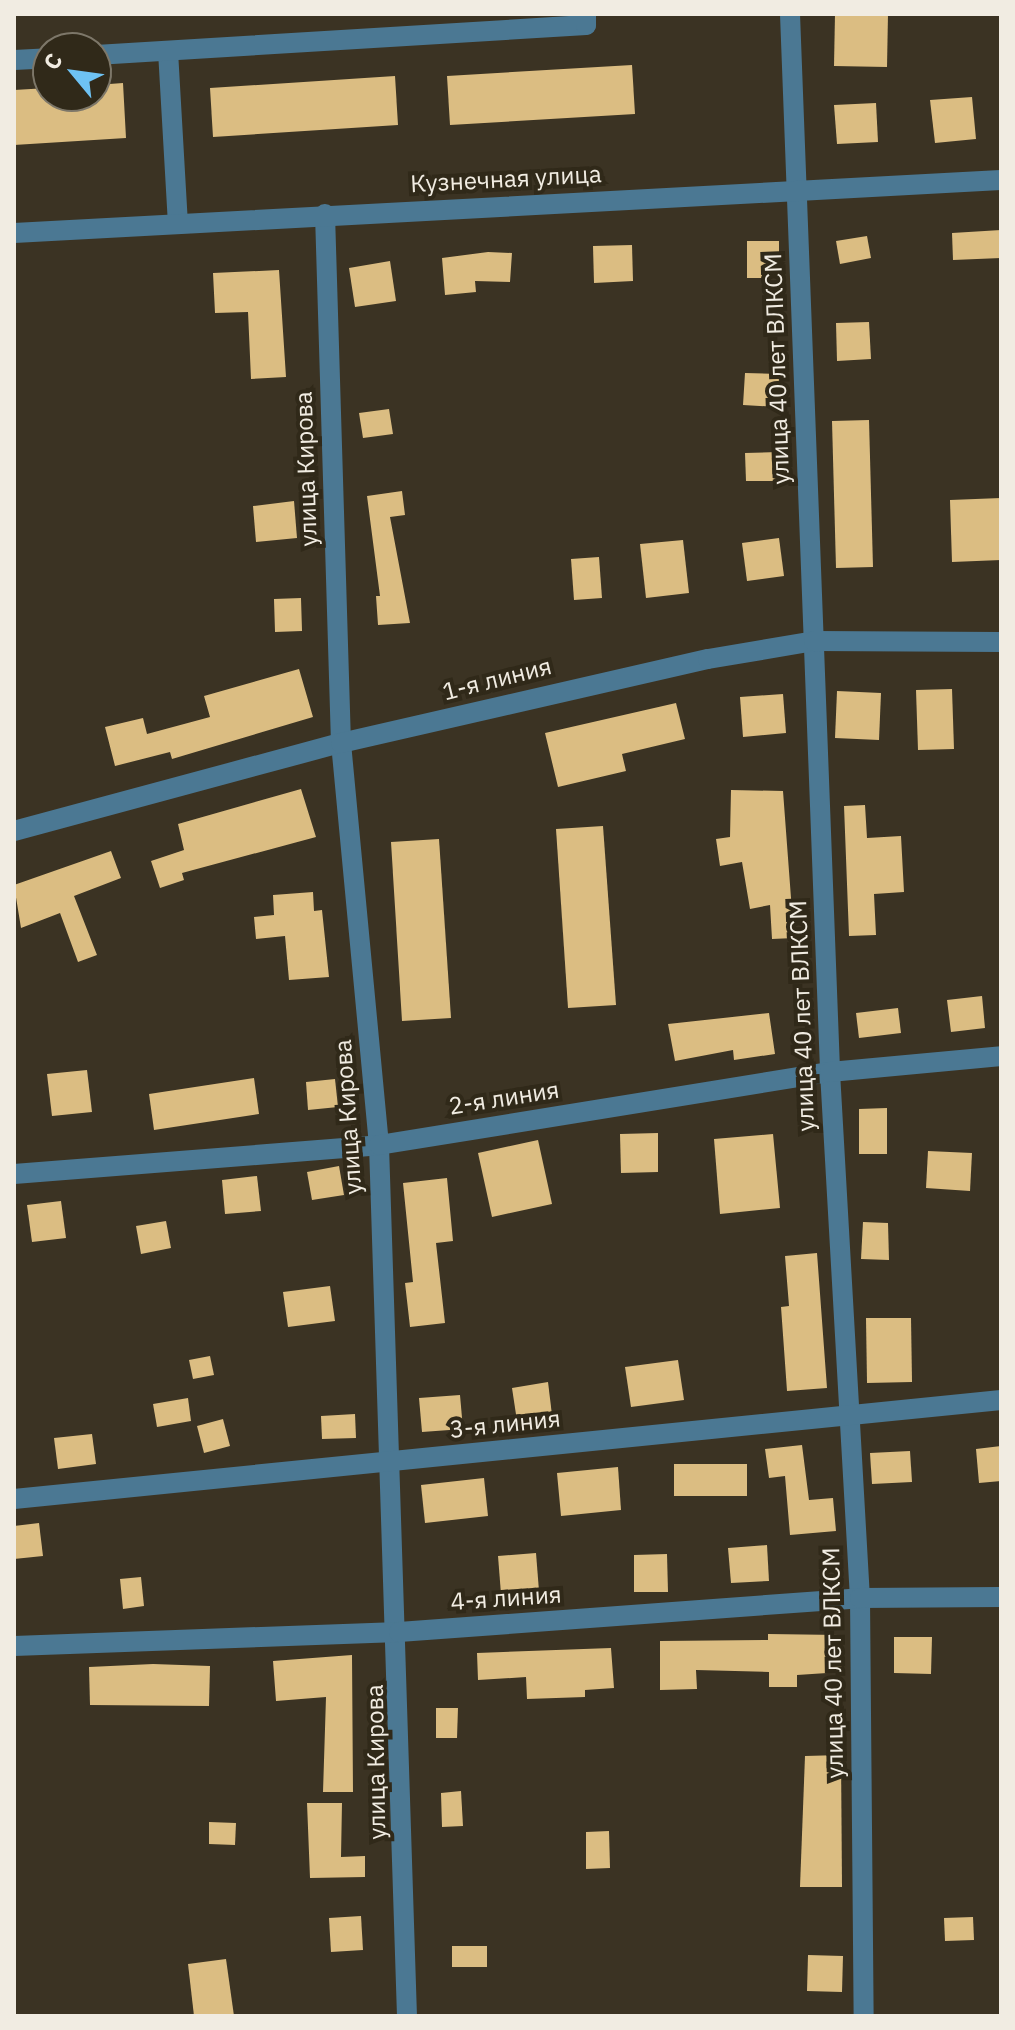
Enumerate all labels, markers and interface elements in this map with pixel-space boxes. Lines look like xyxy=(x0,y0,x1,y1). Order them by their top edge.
north arrow xyxy=(32,32,112,112)
text: С xyxy=(36,48,68,74)
street label: Кузнечная улица xyxy=(410,160,602,198)
street label: улица 40 лет ВЛКСМ xyxy=(759,253,795,485)
street label: улица Кирова xyxy=(289,391,323,547)
street label: 1-я линия xyxy=(440,652,554,706)
street label: улица 40 лет ВЛКСМ xyxy=(784,900,820,1132)
street label: улица Кирова xyxy=(328,1039,368,1195)
street label: 2-я линия xyxy=(447,1075,561,1121)
street label: 3-я линия xyxy=(448,1404,562,1444)
street label: улица 40 лет ВЛКСМ xyxy=(817,1547,849,1779)
street label: 4-я линия xyxy=(450,1580,562,1616)
street label: улица Кирова xyxy=(360,1684,392,1840)

